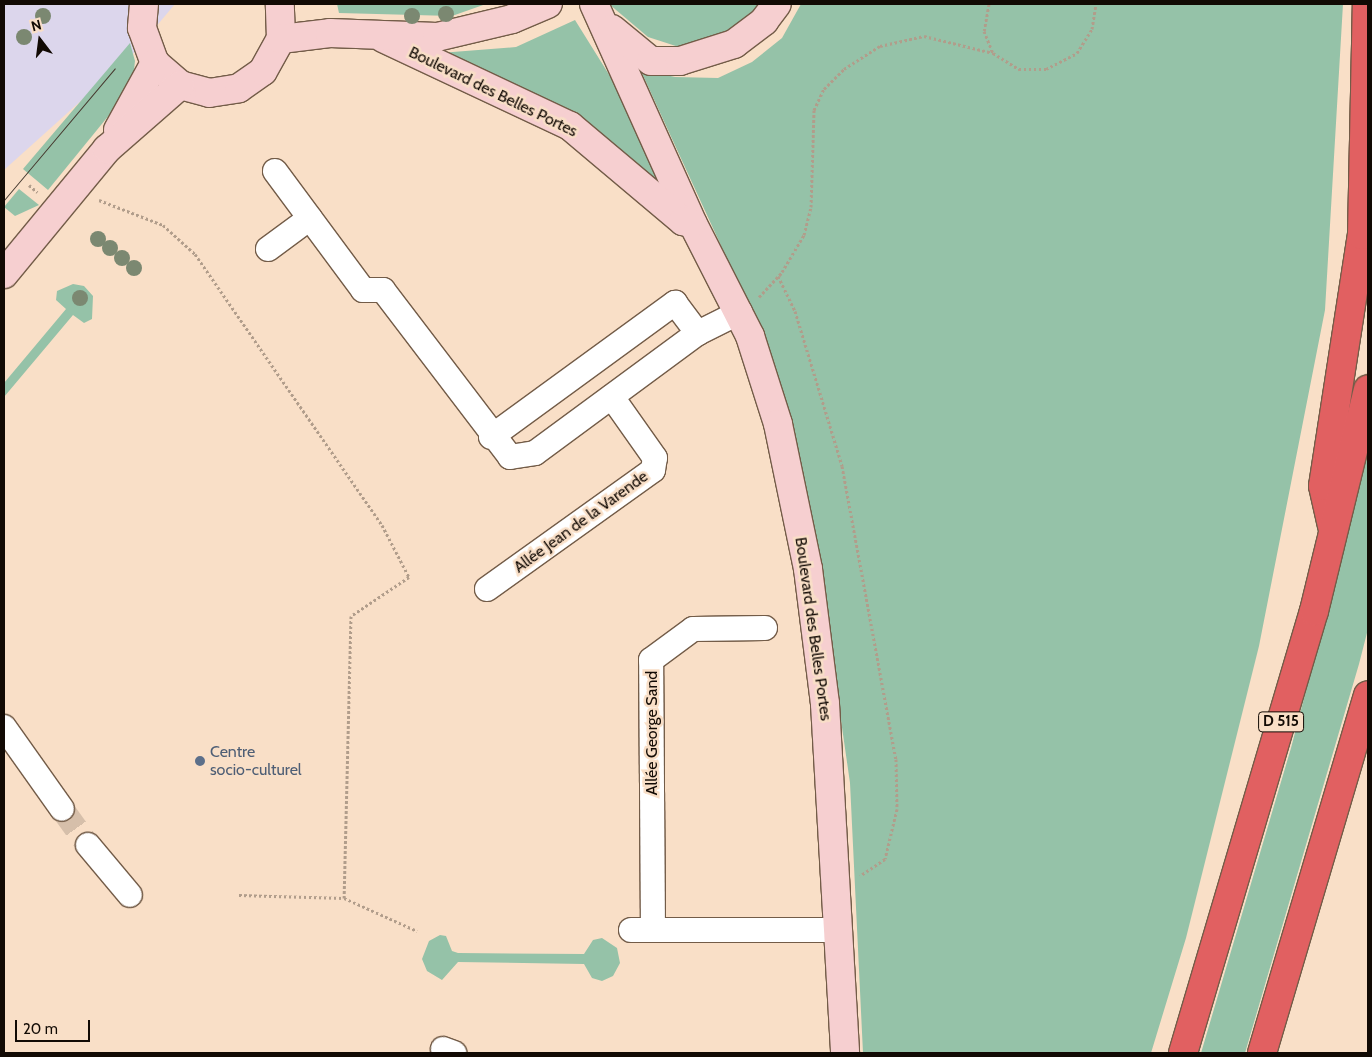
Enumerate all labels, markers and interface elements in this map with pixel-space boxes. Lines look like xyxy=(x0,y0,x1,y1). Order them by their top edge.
north arrow xyxy=(15,15,65,65)
text: N xyxy=(29,16,43,35)
street label: Boulevard des Belles Portes xyxy=(406,43,580,141)
street label: Allée Jean de la Varende xyxy=(510,467,652,577)
street label: Boulevard des Belles Portes xyxy=(791,536,835,722)
street label: Allée George Sand xyxy=(642,671,662,795)
road number: D 515 xyxy=(1257,710,1305,734)
place label: Centre socio-culturel xyxy=(210,742,302,780)
marker: Centre socio-culturel xyxy=(194,755,206,767)
scale bar xyxy=(18,1010,92,1042)
text: 20 m xyxy=(23,1020,58,1038)

